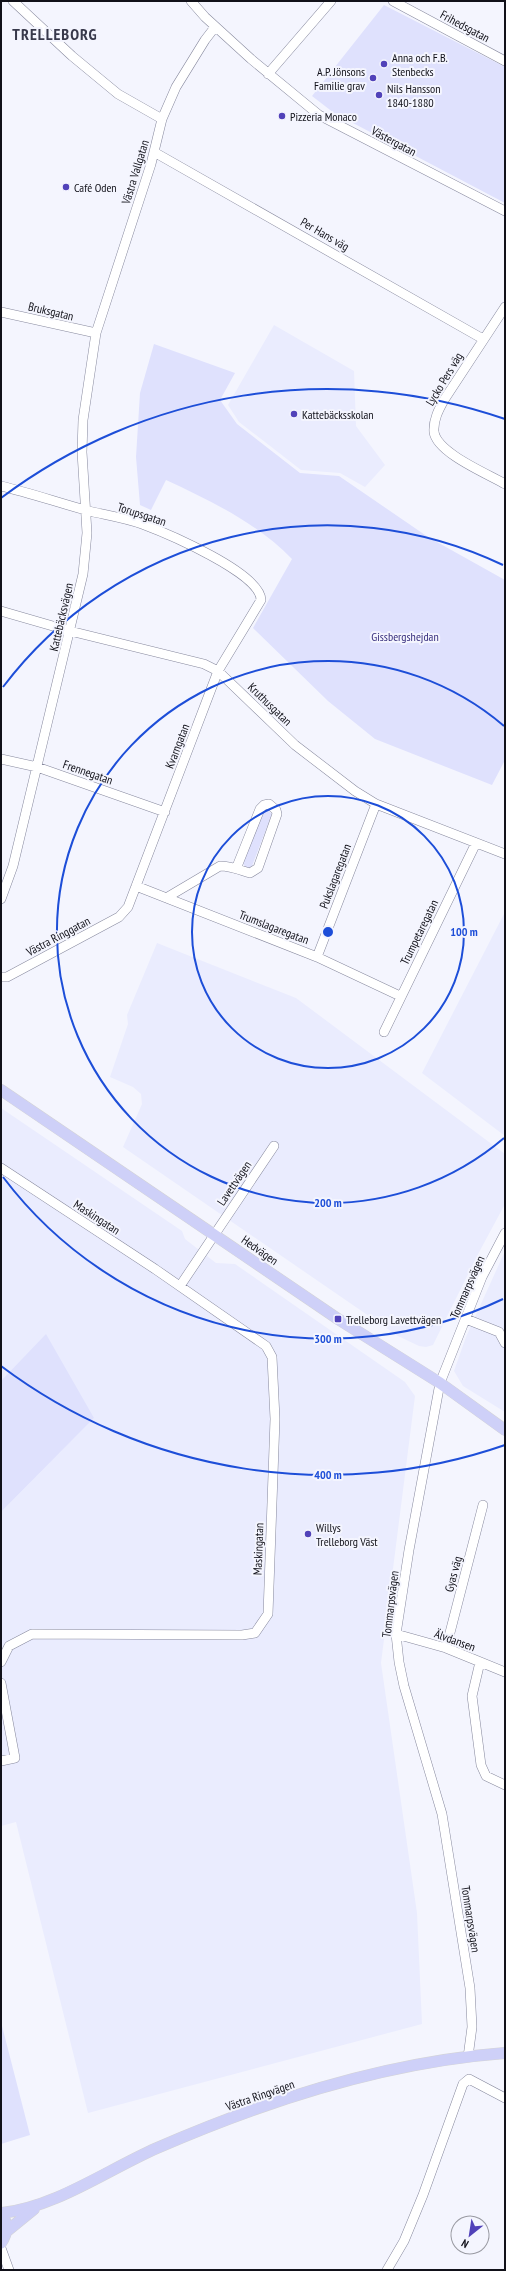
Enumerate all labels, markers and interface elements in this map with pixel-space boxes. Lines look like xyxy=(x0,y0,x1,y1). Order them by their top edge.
street label: Frihedsgatan xyxy=(438,7,492,45)
district label: TRELLEBORG xyxy=(12,24,98,44)
place label: Anna och F.B. Stenbecks xyxy=(392,50,448,79)
marker: Anna och F.B. Stenbecks xyxy=(379,59,389,69)
place label: A.P. Jönsons Familie grav xyxy=(314,64,365,93)
marker: A.P. Jönsons Familie grav xyxy=(368,73,378,83)
place label: Nils Hansson 1840-1880 xyxy=(387,81,441,110)
marker: Nils Hansson 1840-1880 xyxy=(374,90,384,100)
place label: Pizzeria Monaco xyxy=(290,109,357,124)
marker: Pizzeria Monaco xyxy=(277,111,287,121)
street label: Västergatan xyxy=(368,122,419,159)
street label: Västra Vallgatan xyxy=(118,138,152,207)
place label: Café Oden xyxy=(74,180,117,195)
marker: Café Oden xyxy=(61,182,71,192)
street label: Per Hans väg xyxy=(298,214,352,254)
street label: Bruksgatan xyxy=(27,298,75,324)
street label: Lycko Pers väg xyxy=(422,350,466,408)
place label: Kattebäcksskolan xyxy=(302,407,374,422)
marker: Kattebäcksskolan xyxy=(289,409,299,419)
street label: Torupsgatan xyxy=(116,499,168,529)
street label: Kattebäcksvägen xyxy=(46,581,76,653)
park label: Gissbergshejdan xyxy=(371,629,439,644)
street label: Kruthusgatan xyxy=(245,679,295,729)
street label: Kvarngatan xyxy=(162,721,192,771)
street label: Frennegatan xyxy=(61,756,115,788)
street label: Pukslagaregatan xyxy=(316,842,354,910)
street label: Trumpetaregatan xyxy=(397,897,441,967)
street label: Trumslagaregatan xyxy=(237,907,311,947)
street label: Västra Ringgatan xyxy=(23,913,92,960)
text: 100 m xyxy=(450,924,478,939)
centre of rings xyxy=(321,925,335,939)
street label: Lavettvägen xyxy=(214,1158,254,1208)
text: 200 m xyxy=(314,1195,342,1210)
street label: Maskingatan xyxy=(71,1196,123,1238)
street label: Hedvägen xyxy=(239,1232,281,1268)
street label: Tommarpsvägen xyxy=(446,1253,488,1321)
place label: Trelleborg Lavettvägen xyxy=(346,1312,441,1327)
marker: Trelleborg Lavettvägen xyxy=(333,1314,343,1324)
text: 300 m xyxy=(314,1331,342,1346)
text: 400 m xyxy=(314,1467,342,1482)
place label: Willys Trelleborg Väst xyxy=(316,1520,378,1549)
street label: Maskingatan xyxy=(250,1523,266,1575)
marker: Willys Trelleborg Väst xyxy=(303,1529,313,1539)
street label: Gyas väg xyxy=(441,1554,465,1594)
street label: Tommarpsvägen xyxy=(378,1570,402,1638)
street label: Älvdansen xyxy=(432,1626,478,1654)
street label: Tommarpsvägen xyxy=(458,1885,484,1953)
street label: Västra Ringvägen xyxy=(223,2076,296,2114)
north arrow xyxy=(450,2215,490,2255)
text: N xyxy=(459,2236,471,2251)

